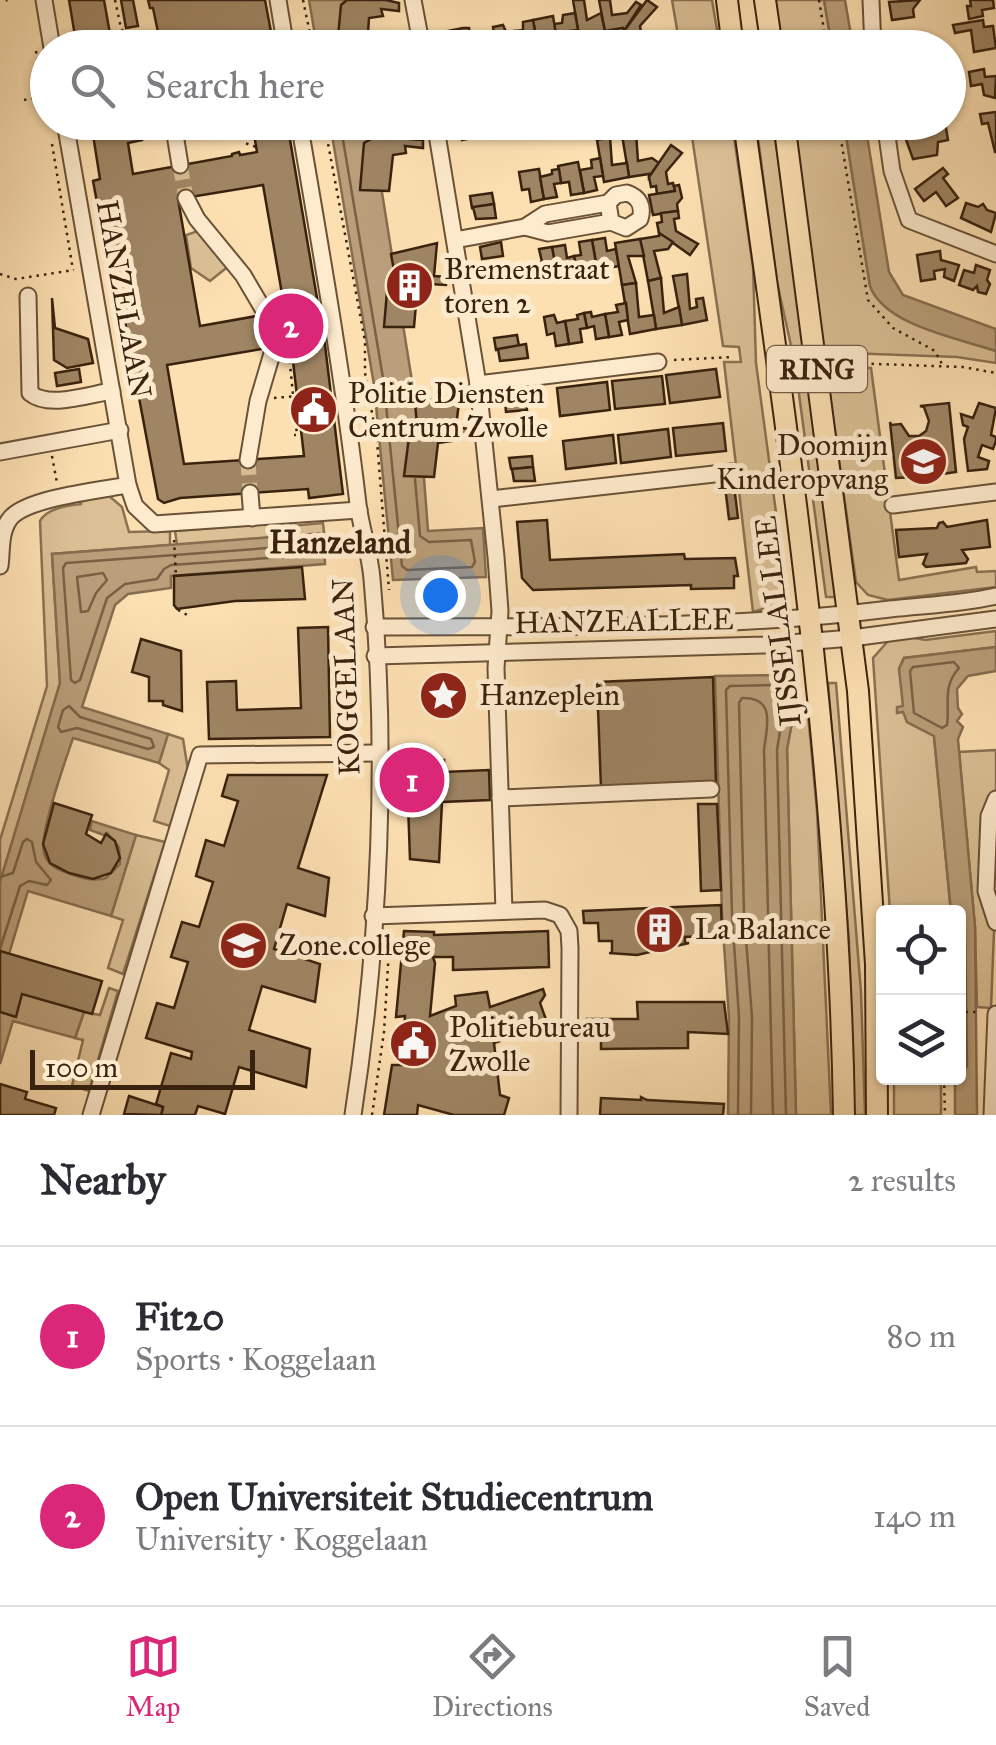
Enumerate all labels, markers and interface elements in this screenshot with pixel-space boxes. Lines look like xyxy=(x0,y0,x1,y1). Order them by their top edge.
search box xyxy=(30,30,966,140)
icon: search xyxy=(65,58,120,113)
text: Search here xyxy=(145,62,325,108)
street label: HANZELAAN xyxy=(89,197,159,401)
place label: Bremenstraat toren 2 xyxy=(444,251,610,321)
building icon: Bremenstraat toren 2 xyxy=(383,260,435,312)
pin: 2 xyxy=(258,288,324,364)
road number: RING xyxy=(767,346,867,392)
place label: Politie Diensten Centrum Zwolle xyxy=(348,375,548,445)
public building icon: Politie Diensten Centrum Zwolle xyxy=(287,384,339,436)
place label: Doomijn Kinderopvang xyxy=(716,427,889,497)
school or university icon: Doomijn Kinderopvang xyxy=(897,436,949,488)
street label: IJSSELALLEE xyxy=(747,514,809,728)
district label: Hanzeland xyxy=(269,523,412,562)
your location xyxy=(415,570,466,621)
street label: KOGGELAAN xyxy=(325,578,367,776)
street label: HANZEALLEE xyxy=(514,601,734,641)
place icon: Hanzeplein xyxy=(418,669,470,721)
place label: Hanzeplein xyxy=(479,677,620,713)
pin: 1 xyxy=(380,742,444,818)
building icon: La Balance xyxy=(634,903,686,955)
map controls xyxy=(876,905,966,1085)
button: locate xyxy=(876,905,966,995)
place label: La Balance xyxy=(695,911,831,947)
school or university icon: Zone.college xyxy=(218,919,270,971)
place label: Zone.college xyxy=(279,927,431,963)
button: layers xyxy=(876,995,966,1085)
place label: Politiebureau Zwolle xyxy=(449,1009,611,1079)
public building icon: Politiebureau Zwolle xyxy=(388,1018,440,1070)
scale bar xyxy=(30,1045,255,1090)
text: 100 m xyxy=(45,1050,118,1085)
text: Nearby xyxy=(40,1154,165,1206)
text: 2 results xyxy=(848,1161,956,1200)
text: Fit20 xyxy=(135,1294,224,1340)
text: 1 xyxy=(66,1317,79,1356)
text: 80 m xyxy=(887,1317,956,1356)
text: Sports · Koggelaan xyxy=(135,1340,376,1379)
text: Open Universiteit Studiecentrum xyxy=(135,1474,653,1520)
text: 2 xyxy=(65,1497,80,1536)
text: 140 m xyxy=(873,1497,956,1536)
text: University · Koggelaan xyxy=(135,1520,428,1559)
tab: Map xyxy=(126,1629,181,1724)
tab: Directions xyxy=(432,1629,553,1724)
tab: Saved xyxy=(804,1629,870,1724)

